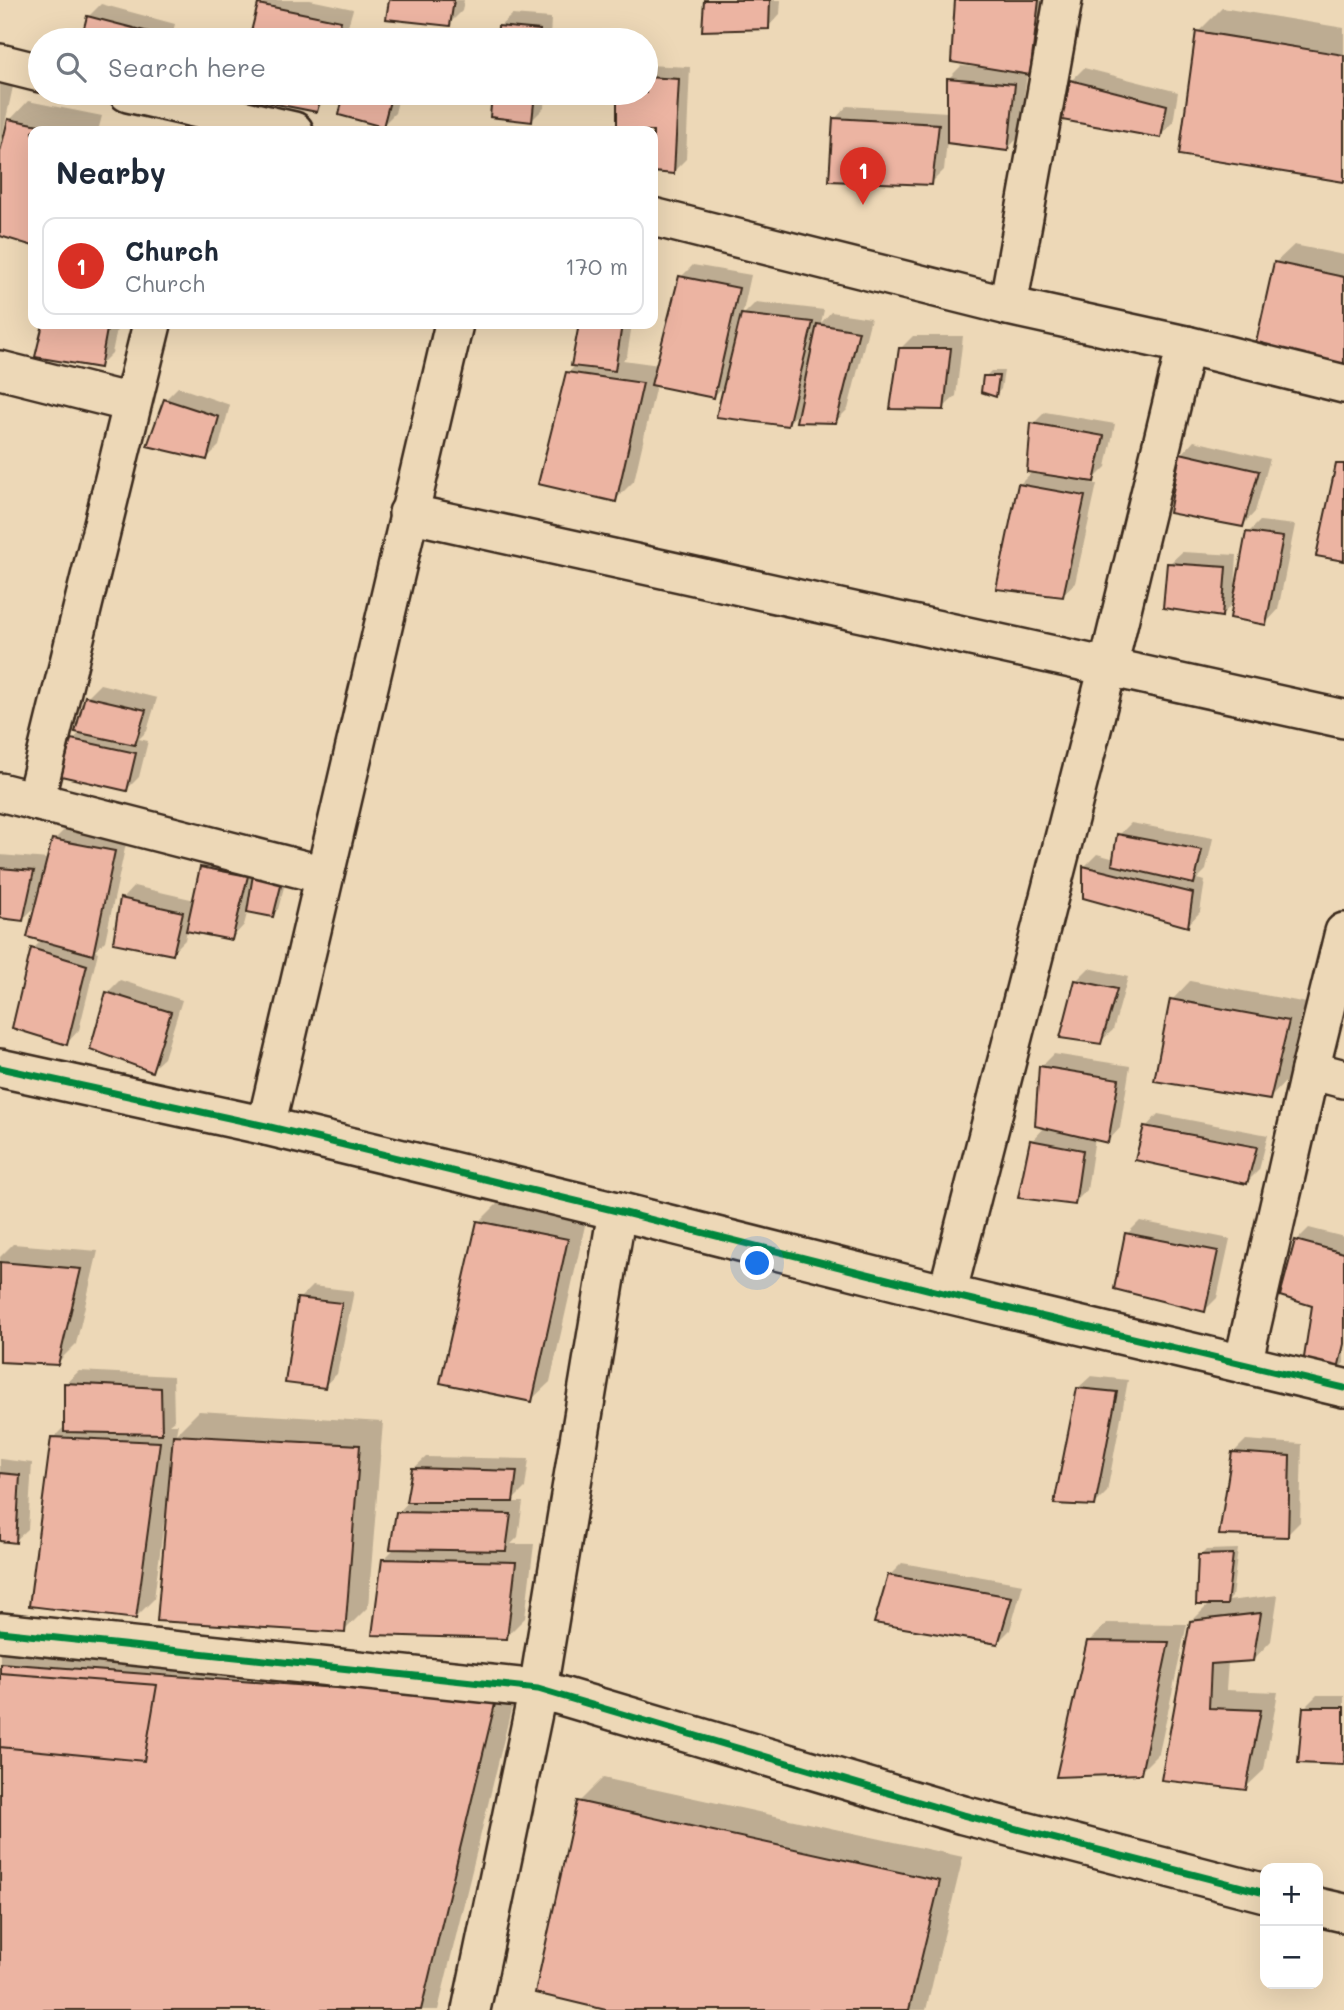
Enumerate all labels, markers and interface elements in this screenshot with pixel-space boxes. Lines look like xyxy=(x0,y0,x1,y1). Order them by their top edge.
search box xyxy=(28,28,658,105)
icon: search xyxy=(52,48,90,86)
text: Search here xyxy=(108,50,266,84)
pin: 1 xyxy=(840,147,886,205)
text: Nearby xyxy=(56,152,166,192)
text: Church xyxy=(125,234,219,268)
text: 1 xyxy=(76,251,86,281)
text: 170 m xyxy=(565,251,628,281)
text: Church xyxy=(125,268,205,298)
your location xyxy=(740,1246,774,1280)
map controls xyxy=(1260,1863,1323,1989)
button: + xyxy=(1260,1863,1323,1926)
button: − xyxy=(1260,1926,1323,1989)

